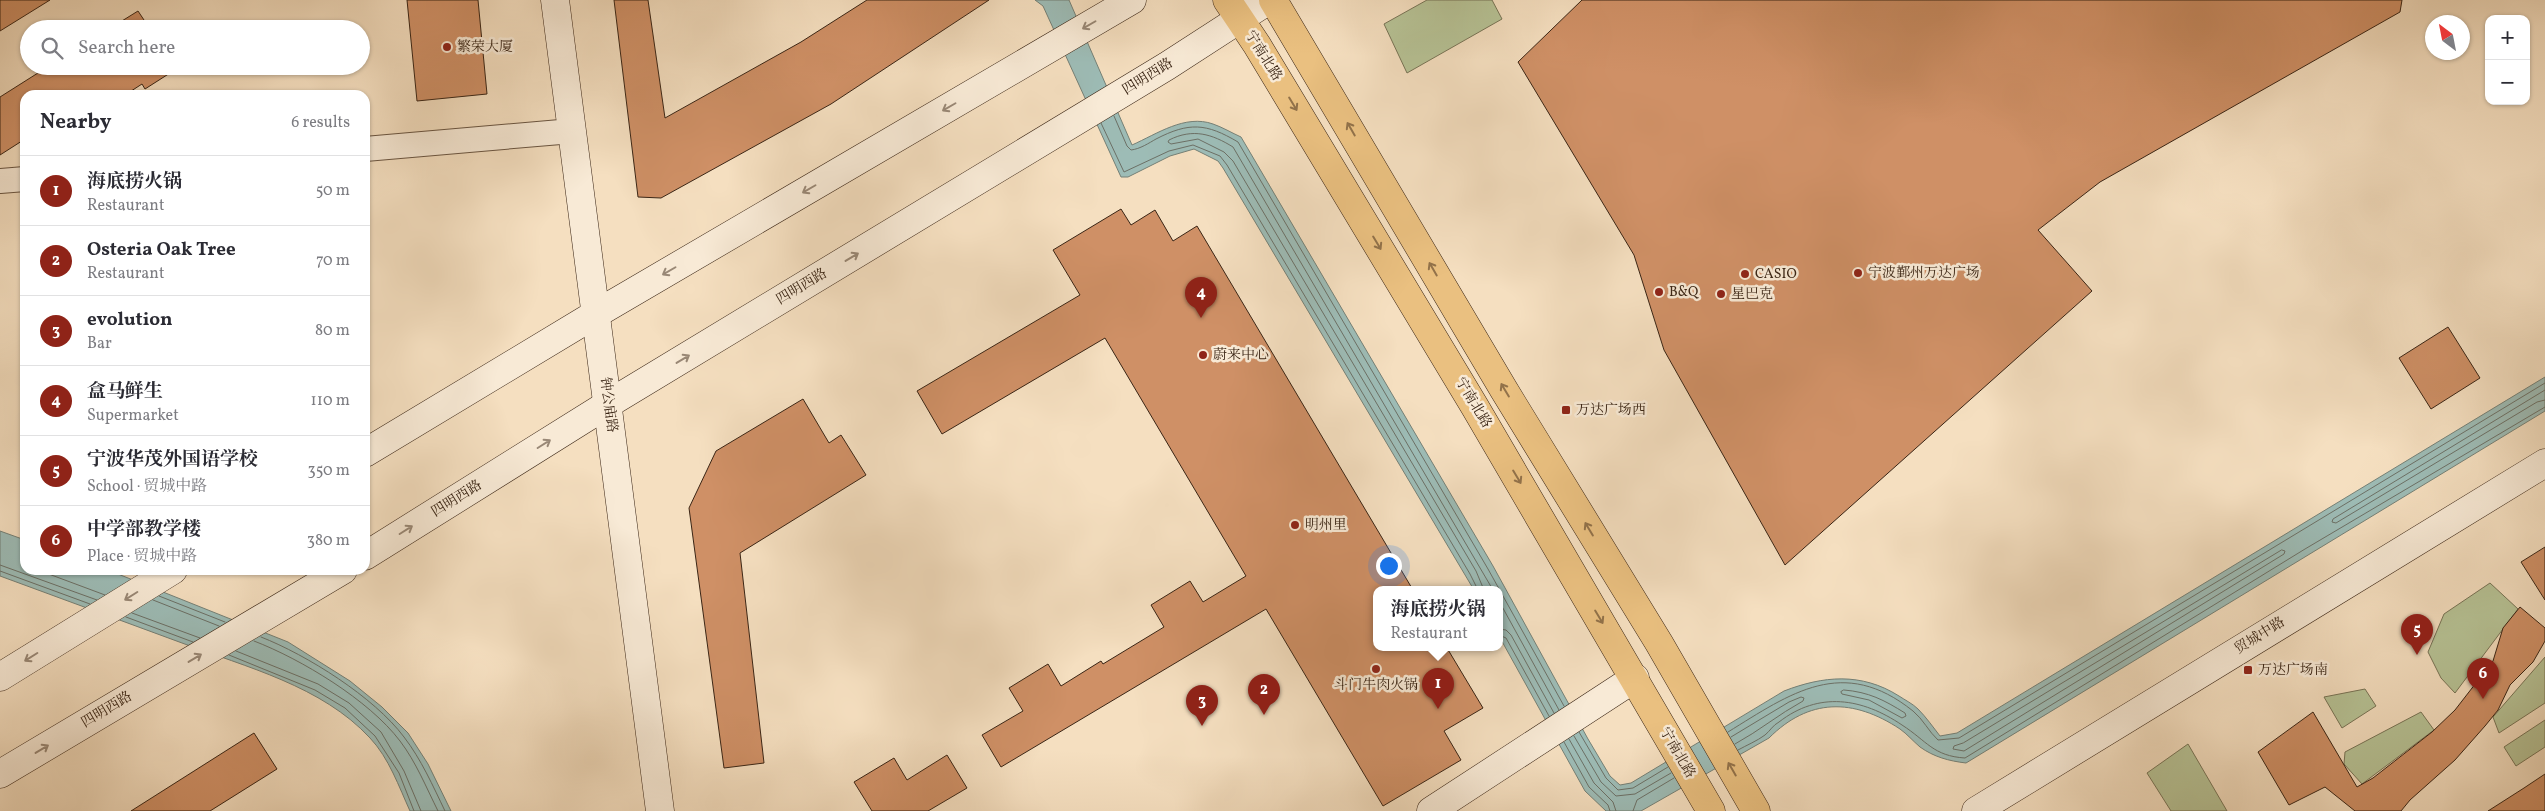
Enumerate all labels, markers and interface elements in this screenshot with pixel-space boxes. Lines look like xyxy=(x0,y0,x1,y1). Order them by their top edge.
north arrow xyxy=(2425,15,2470,60)
map controls xyxy=(2485,15,2530,105)
button: + xyxy=(2485,15,2530,60)
search box xyxy=(20,20,370,75)
one-way arrow xyxy=(1083,20,1097,30)
street label: 宁南北路 xyxy=(1240,27,1286,85)
icon: search xyxy=(38,34,66,62)
text: Search here xyxy=(78,35,175,61)
place label: 繁荣大厦 xyxy=(457,38,513,57)
marker: 繁荣大厦 xyxy=(441,41,453,53)
street label: 四明西路 xyxy=(1119,54,1177,100)
button: − xyxy=(2485,60,2530,105)
one-way arrow xyxy=(1288,96,1298,110)
one-way arrow xyxy=(943,102,957,112)
text: Nearby xyxy=(40,108,111,137)
text: 6 results xyxy=(291,112,350,134)
one-way arrow xyxy=(1345,122,1355,136)
text: 海底捞火锅 xyxy=(87,169,182,195)
text: 1 xyxy=(53,180,59,202)
text: 50 m xyxy=(316,180,350,202)
one-way arrow xyxy=(802,185,817,194)
text: Restaurant xyxy=(87,195,165,217)
one-way arrow xyxy=(1372,236,1382,250)
text: Osteria Oak Tree xyxy=(87,237,236,263)
text: 2 xyxy=(52,250,60,272)
text: 70 m xyxy=(316,250,350,272)
one-way arrow xyxy=(844,251,858,261)
one-way arrow xyxy=(1428,262,1437,277)
text: Restaurant xyxy=(87,263,165,285)
street label: 四明西路 xyxy=(773,264,831,310)
place label: 宁波鄞州万达广场 xyxy=(1868,264,1980,283)
place label: CASIO xyxy=(1755,265,1797,284)
one-way arrow xyxy=(662,267,676,277)
marker: 宁波鄞州万达广场 xyxy=(1852,267,1864,279)
marker: CASIO xyxy=(1739,268,1751,280)
pin: 4 xyxy=(1185,277,1217,318)
place label: B&Q xyxy=(1669,283,1699,302)
place label: 星巴克 xyxy=(1731,285,1773,304)
marker: B&Q xyxy=(1653,286,1665,298)
marker: 星巴克 xyxy=(1715,288,1727,300)
text: evolution xyxy=(87,307,172,333)
text: 3 xyxy=(52,320,60,342)
text: 80 m xyxy=(315,320,350,342)
text: Bar xyxy=(87,333,112,355)
place label: 蔚来中心 xyxy=(1213,346,1269,365)
marker: 蔚来中心 xyxy=(1197,349,1209,361)
one-way arrow xyxy=(675,354,689,364)
street label: 宁南北路 xyxy=(1450,374,1496,432)
street label: 钟公庙路 xyxy=(595,376,621,434)
text: 盒马鲜生 xyxy=(87,379,163,405)
one-way arrow xyxy=(1499,384,1509,398)
text: 4 xyxy=(51,390,61,412)
text: 110 m xyxy=(311,390,350,412)
place label: 万达广场西 xyxy=(1576,401,1646,420)
marker: 万达广场西 xyxy=(1560,404,1572,416)
text: Supermarket xyxy=(87,405,179,427)
one-way arrow xyxy=(537,439,551,449)
text: 宁波华茂外国语学校 xyxy=(87,447,258,473)
text: 5 xyxy=(52,460,60,482)
text: 350 m xyxy=(307,460,350,482)
one-way arrow xyxy=(1512,470,1522,485)
text: School · 贸城中路 xyxy=(87,476,207,498)
street label: 四明西路 xyxy=(428,476,486,522)
place label: 明州里 xyxy=(1305,516,1347,535)
text: 中学部教学楼 xyxy=(87,517,201,543)
marker: 明州里 xyxy=(1289,519,1301,531)
one-way arrow xyxy=(1583,523,1593,537)
one-way arrow xyxy=(399,525,413,535)
text: 6 xyxy=(52,530,60,552)
text: 380 m xyxy=(307,530,350,552)
text: Place · 贸城中路 xyxy=(87,546,197,568)
your location xyxy=(1376,553,1402,579)
popup xyxy=(1373,586,1503,651)
one-way arrow xyxy=(125,591,139,601)
text: 海底捞火锅 xyxy=(1390,597,1486,623)
one-way arrow xyxy=(1595,610,1605,624)
street label: 贸城中路 xyxy=(2231,613,2289,659)
pin: 5 xyxy=(2401,614,2433,655)
text: Restaurant xyxy=(1390,623,1468,645)
one-way arrow xyxy=(187,652,201,662)
one-way arrow xyxy=(25,653,39,663)
pin: 6 xyxy=(2467,658,2499,699)
place label: 万达广场南 xyxy=(2258,661,2328,680)
marker: 斗门牛肉火锅 xyxy=(1370,663,1382,675)
marker: 万达广场南 xyxy=(2242,664,2254,676)
pin: 1 xyxy=(1422,668,1454,709)
pin: 2 xyxy=(1248,674,1280,715)
place label: 斗门牛肉火锅 xyxy=(1334,676,1418,695)
pin: 3 xyxy=(1186,685,1218,726)
street label: 四明西路 xyxy=(78,687,136,733)
street label: 宁南北路 xyxy=(1655,724,1699,782)
one-way arrow xyxy=(34,744,48,754)
one-way arrow xyxy=(1726,762,1736,776)

